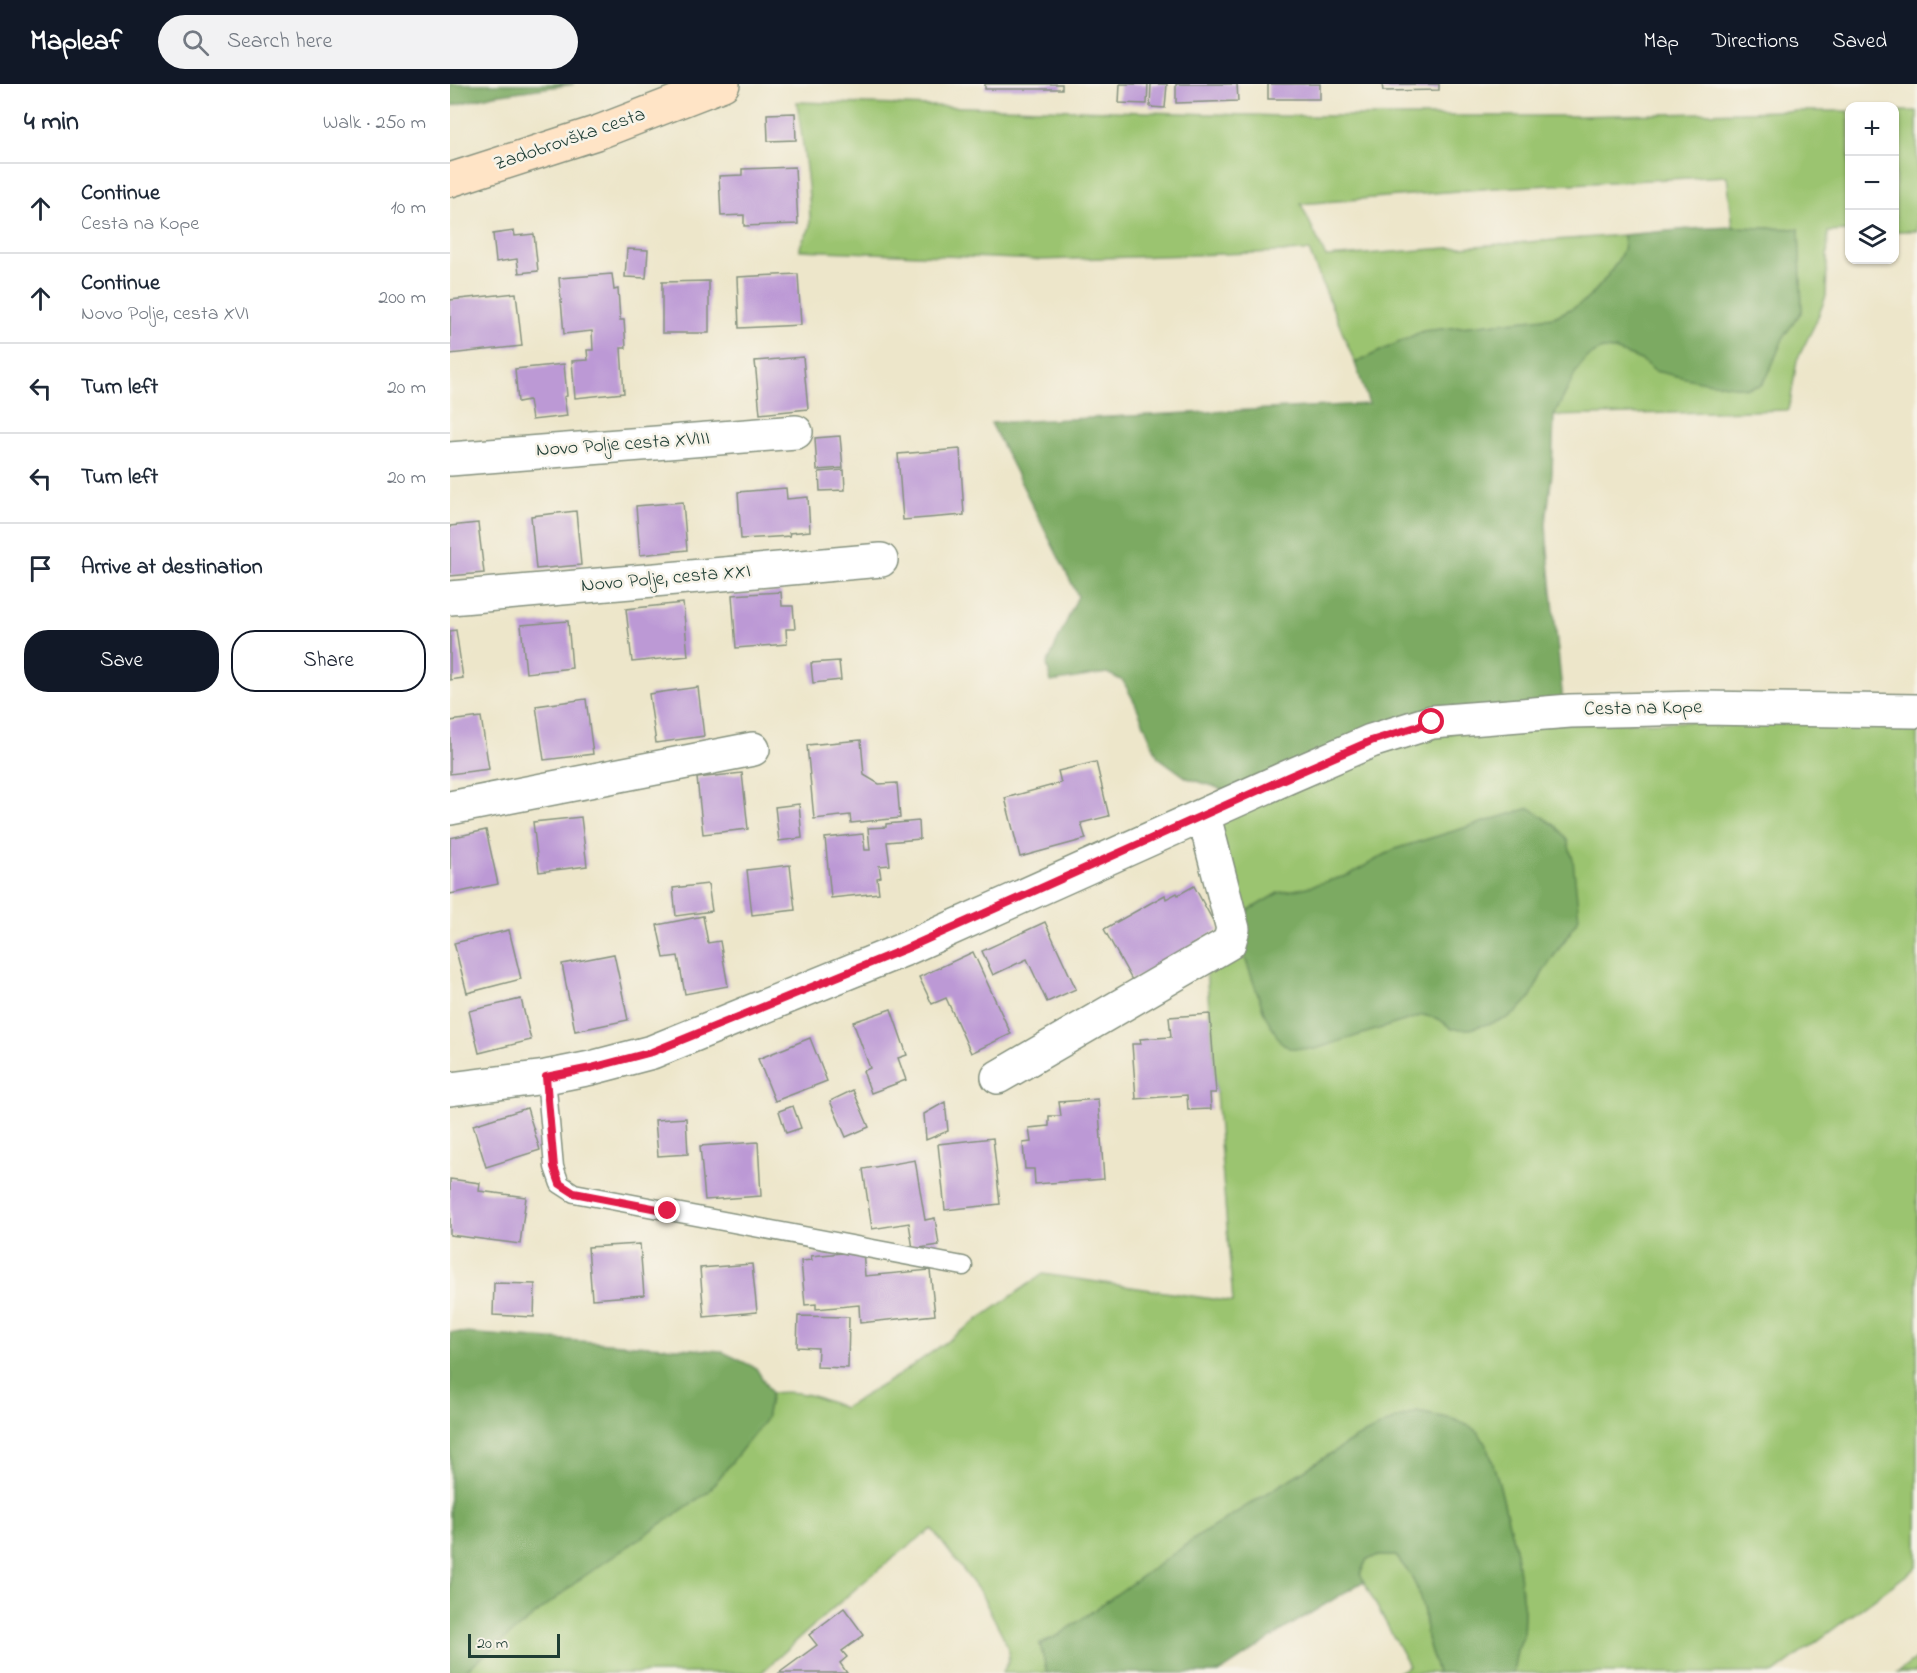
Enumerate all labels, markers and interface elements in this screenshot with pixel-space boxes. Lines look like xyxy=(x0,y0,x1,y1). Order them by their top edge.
search box xyxy=(158,15,578,69)
text: Mapleaf xyxy=(30,22,122,63)
icon: search xyxy=(179,26,212,59)
text: Search here xyxy=(227,26,332,58)
text: Map xyxy=(1643,27,1679,57)
text: Directions xyxy=(1712,27,1799,57)
text: Saved xyxy=(1832,27,1887,57)
street label: Zadobrovška cesta xyxy=(490,101,650,179)
map controls xyxy=(1845,102,1899,264)
button: + xyxy=(1845,102,1899,156)
text: 4 min xyxy=(24,104,79,142)
text: Walk · 250 m xyxy=(323,109,426,138)
button: − xyxy=(1845,156,1899,210)
text: Continue xyxy=(81,178,160,210)
icon: ahead xyxy=(24,192,57,225)
text: 10 m xyxy=(390,194,426,223)
text: Cesta na Kope xyxy=(81,210,199,239)
button: layers xyxy=(1845,210,1899,264)
text: Continue xyxy=(81,268,160,300)
icon: ahead xyxy=(24,282,57,315)
text: 200 m xyxy=(378,284,426,313)
text: Novo Polje, cesta XVI xyxy=(81,300,249,329)
icon: left xyxy=(24,372,57,405)
text: Turn left xyxy=(81,372,158,404)
text: 20 m xyxy=(387,374,426,403)
street label: Novo Polje cesta XVIII xyxy=(535,424,711,466)
icon: left xyxy=(24,462,57,495)
text: Turn left xyxy=(81,462,158,494)
text: 20 m xyxy=(387,464,426,493)
icon: arrive xyxy=(24,552,57,585)
text: Arrive at destination xyxy=(81,552,263,584)
street label: Novo Polje, cesta XXI xyxy=(580,557,752,601)
button: Save xyxy=(24,630,219,692)
button: Share xyxy=(231,630,426,692)
street label: Cesta na Kope xyxy=(1584,693,1702,725)
route start xyxy=(1418,708,1444,734)
route end xyxy=(654,1197,680,1223)
scale bar xyxy=(468,1631,560,1658)
text: 20 m xyxy=(477,1632,508,1656)

